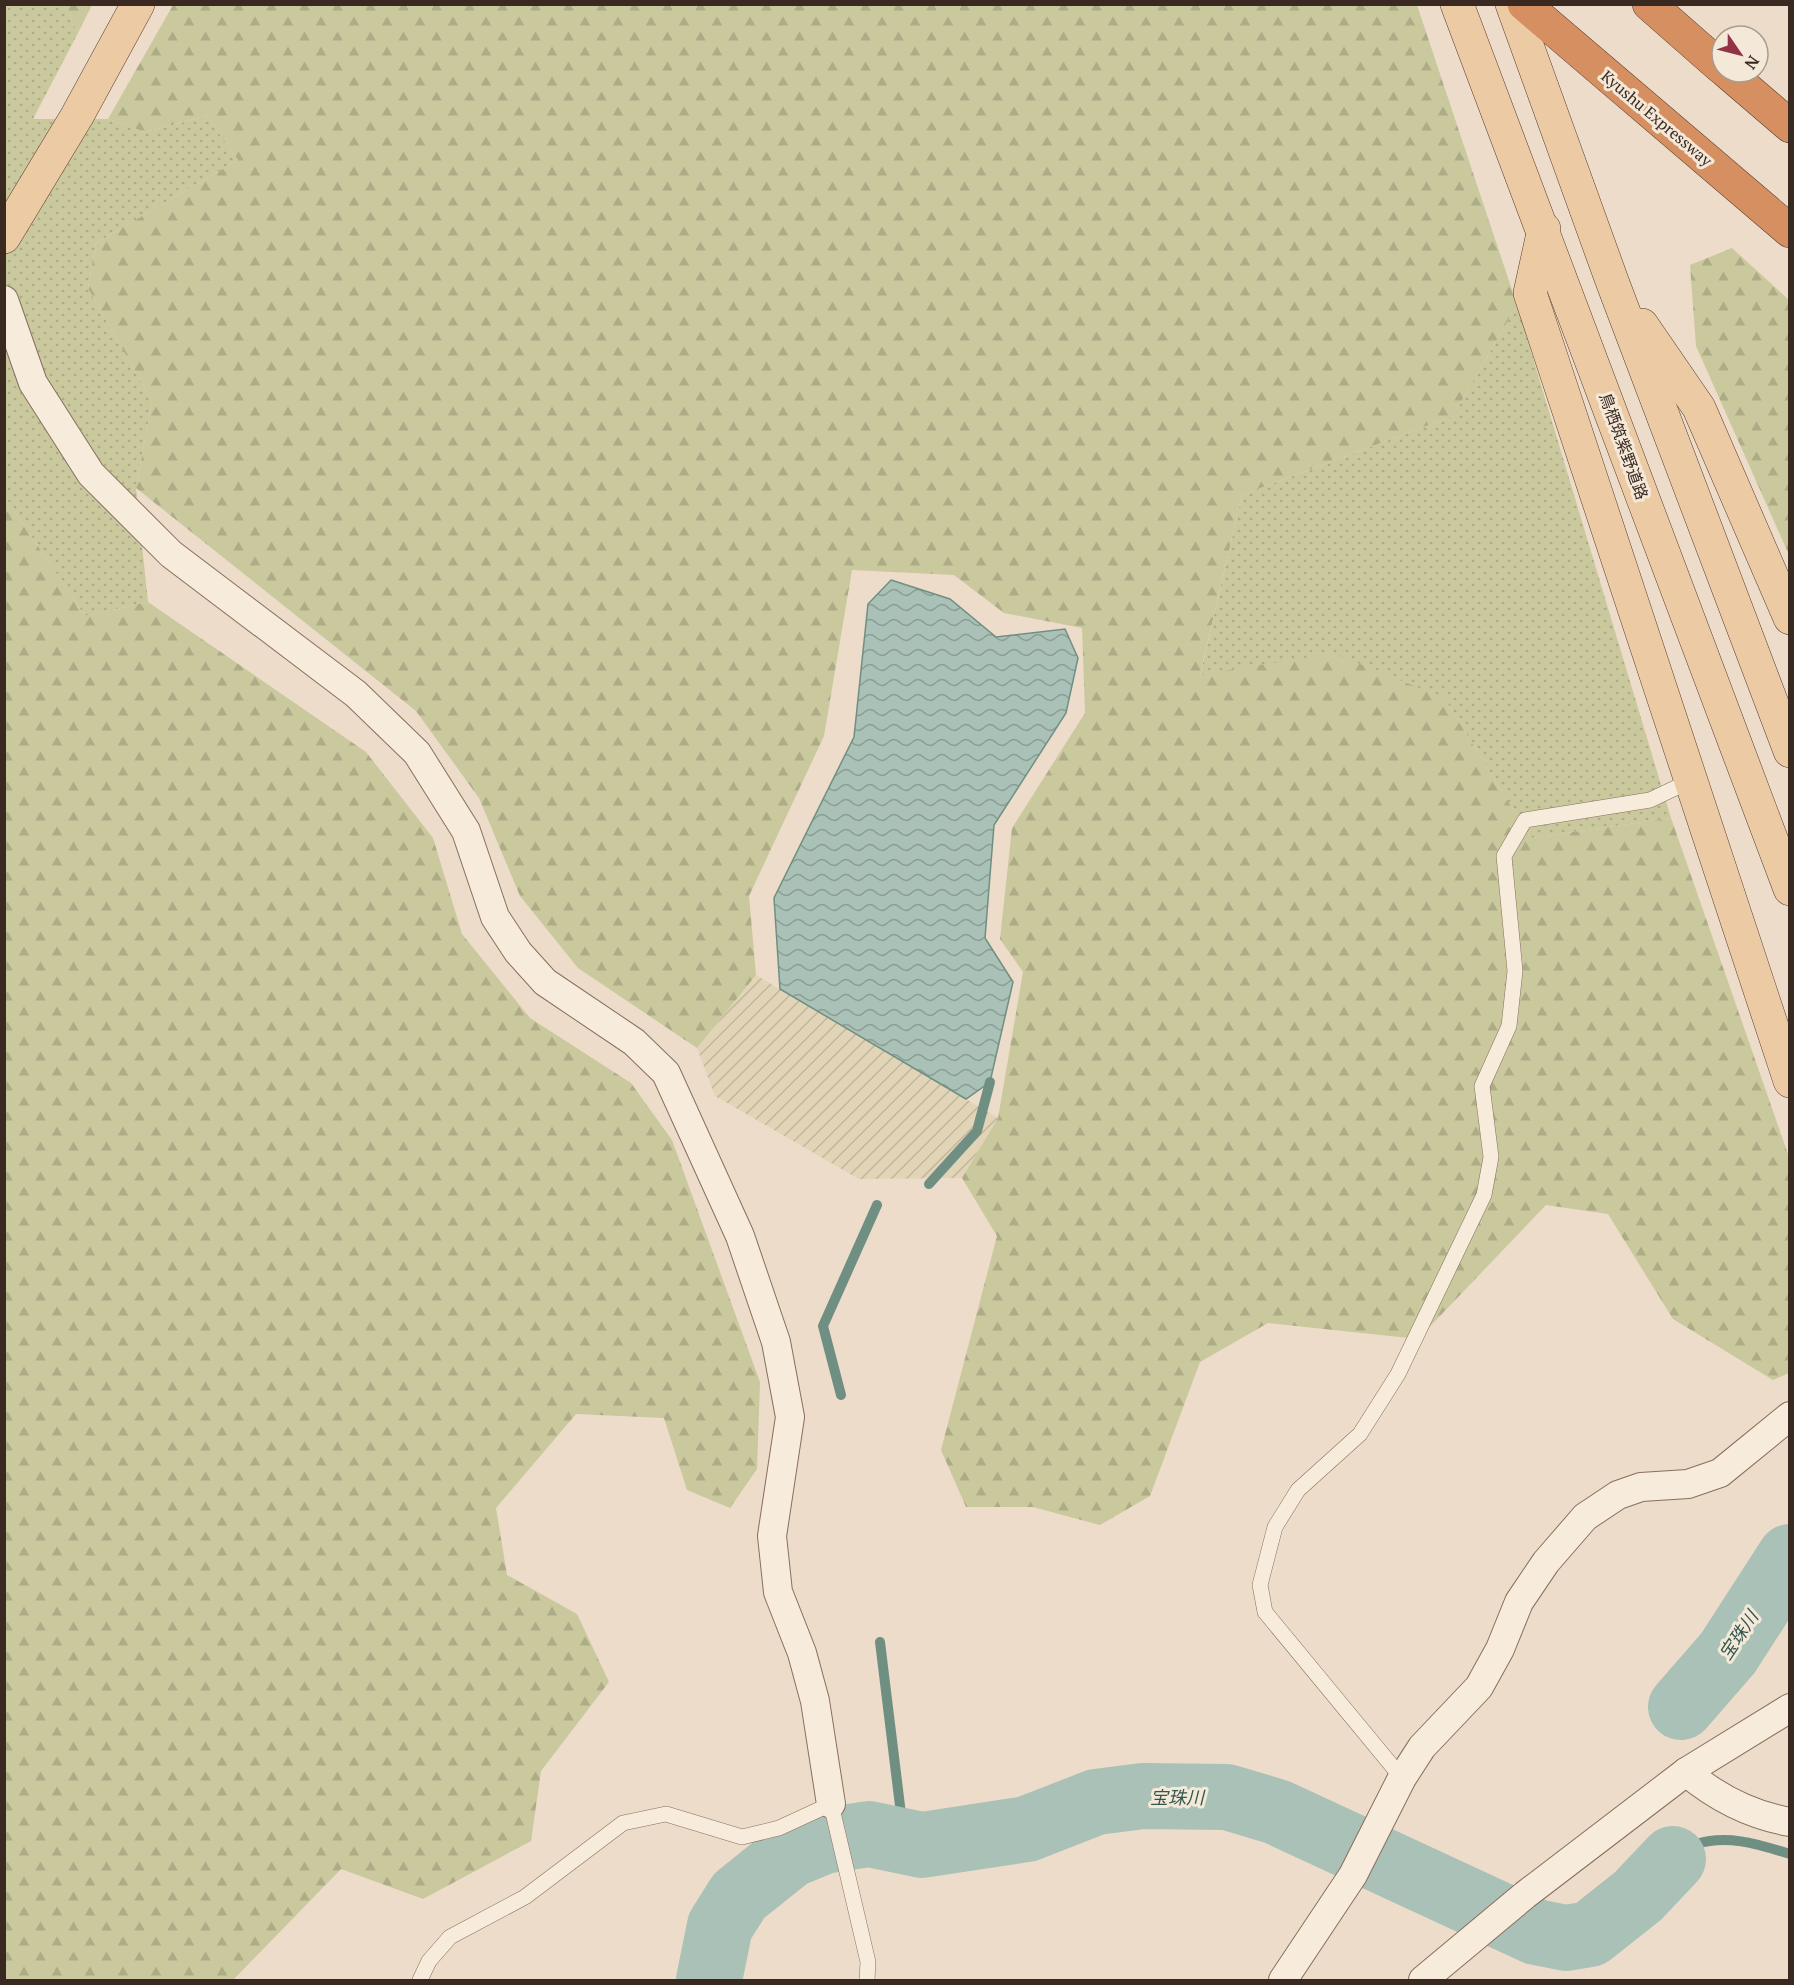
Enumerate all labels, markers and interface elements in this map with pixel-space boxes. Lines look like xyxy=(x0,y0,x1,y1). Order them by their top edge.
north arrow xyxy=(1710,24,1770,84)
text: N xyxy=(1740,51,1765,74)
street label: Kyushu Expressway xyxy=(1597,65,1718,172)
street label: 鳥栖筑紫野道路 xyxy=(1595,390,1653,502)
water label: 宝珠川 xyxy=(1713,1604,1764,1664)
water label: 宝珠川 xyxy=(1150,1785,1206,1809)

